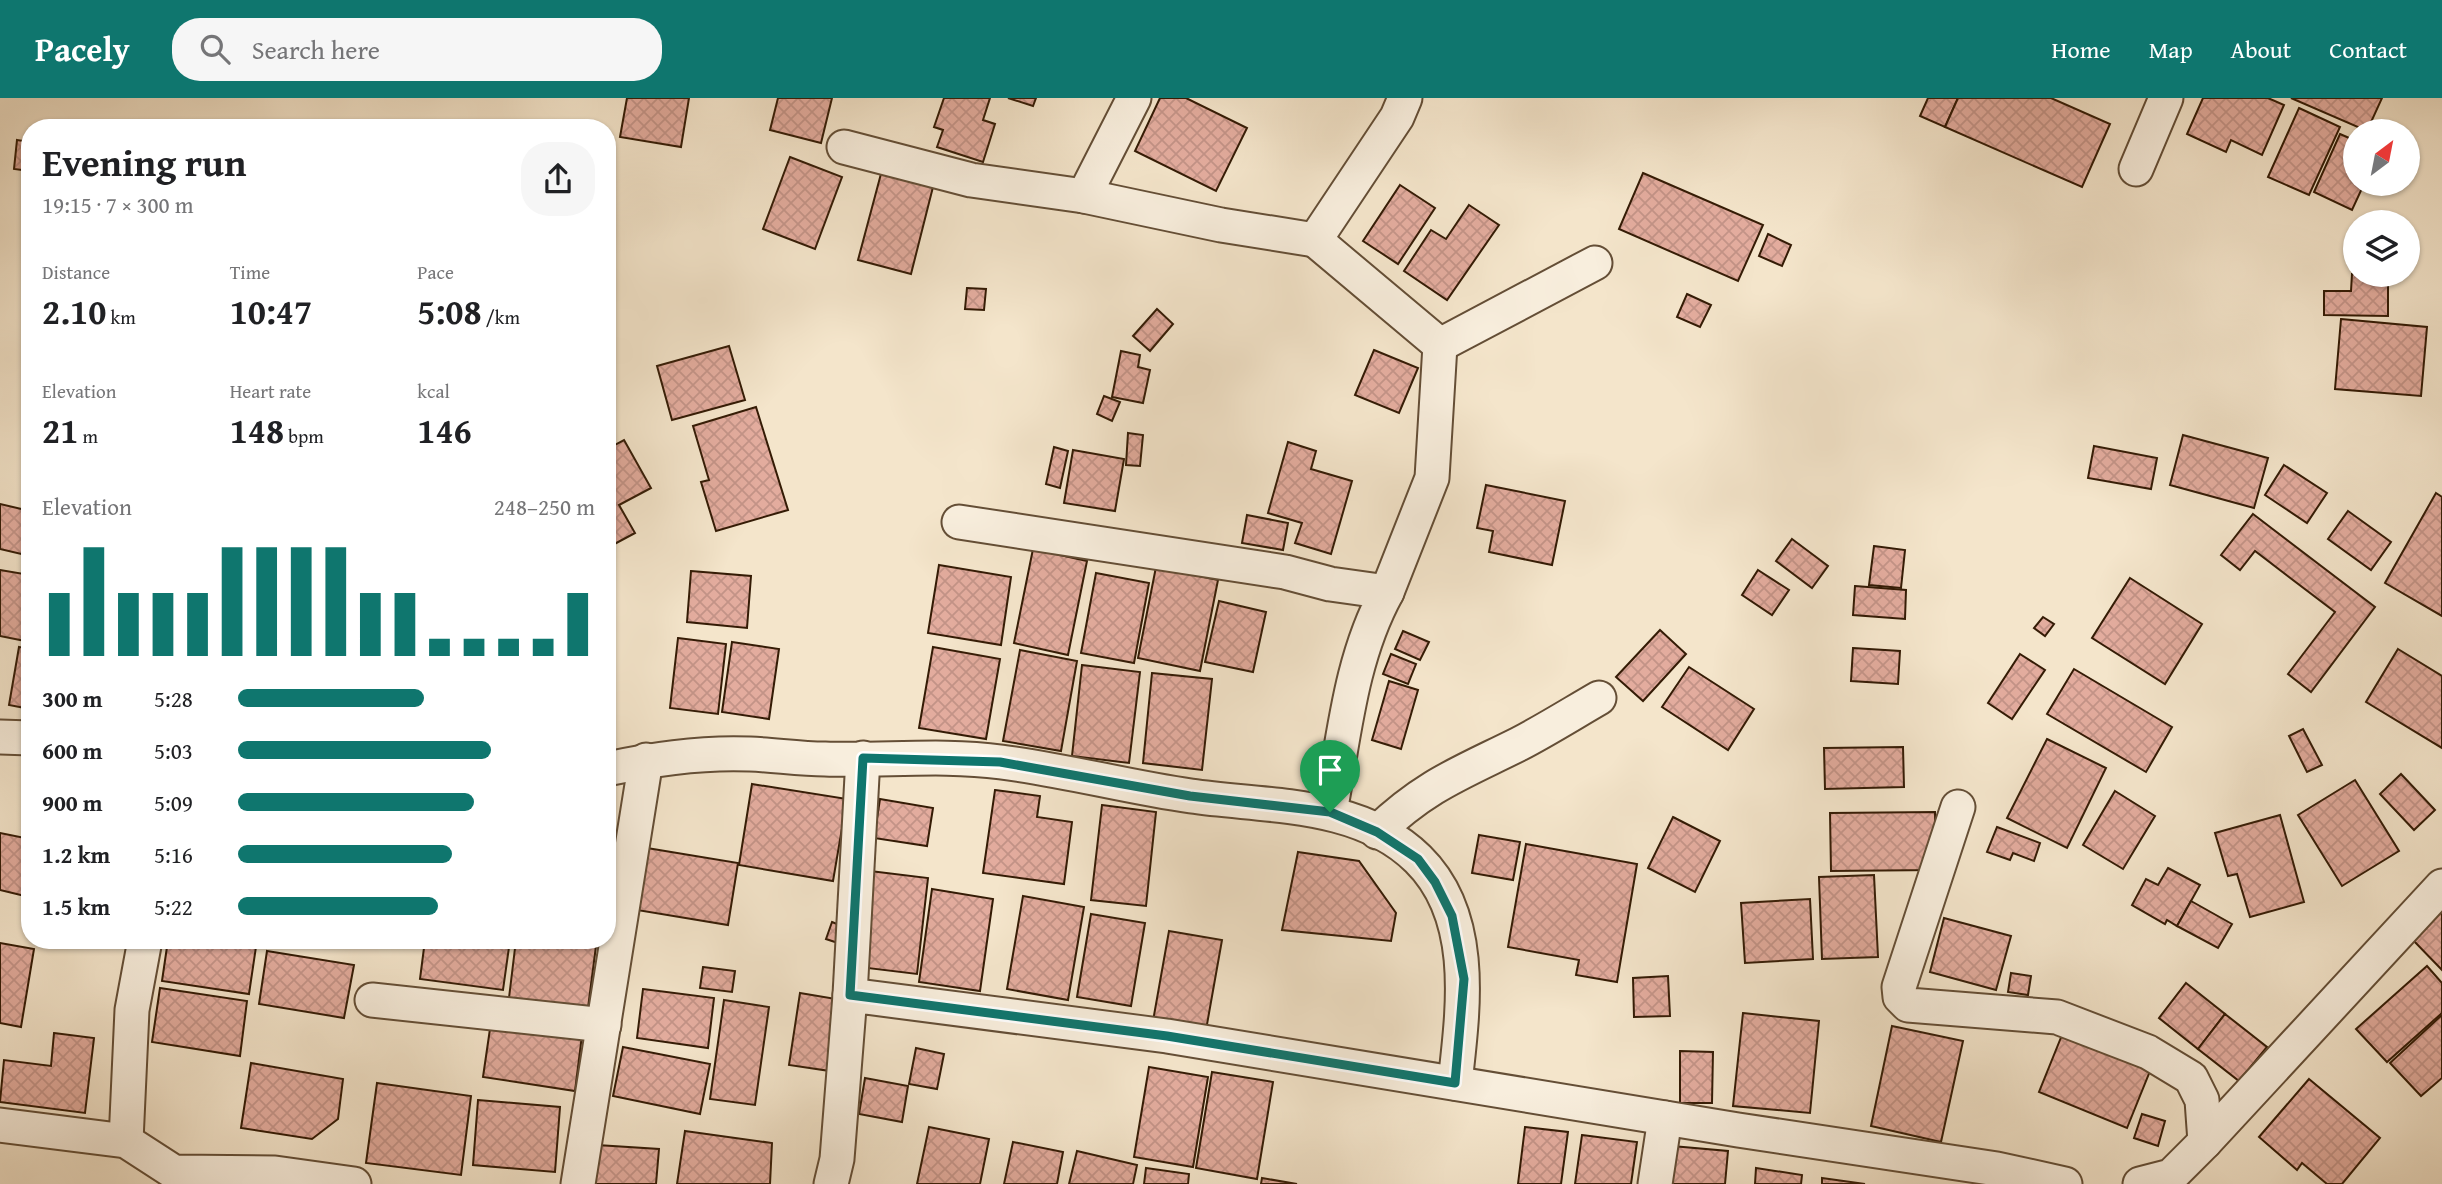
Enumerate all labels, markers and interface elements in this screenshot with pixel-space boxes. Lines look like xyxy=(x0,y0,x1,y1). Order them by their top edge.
search box xyxy=(172,18,662,81)
text: Pacely xyxy=(35,25,130,73)
icon: search xyxy=(196,30,234,68)
text: Search here xyxy=(252,30,380,69)
text: Home xyxy=(2052,32,2111,67)
text: Map xyxy=(2149,32,2193,67)
text: About xyxy=(2231,32,2291,67)
text: Contact xyxy=(2329,32,2407,67)
north arrow xyxy=(2343,119,2420,196)
map controls xyxy=(2343,119,2420,287)
text: Evening run xyxy=(42,134,246,190)
button: share xyxy=(521,142,595,216)
text: 19:15 · 7 × 300 m xyxy=(42,188,194,221)
button: layers xyxy=(2343,210,2420,287)
text: Distance xyxy=(42,258,110,286)
text: Time xyxy=(230,258,270,286)
text: Pace xyxy=(417,258,454,286)
text: 2.10 xyxy=(42,286,106,337)
text: 10:47 xyxy=(230,286,312,337)
text: 5:08 xyxy=(417,286,482,337)
text: km xyxy=(106,303,136,331)
text: /km xyxy=(482,303,520,331)
text: Elevation xyxy=(42,377,116,405)
text: Heart rate xyxy=(230,377,311,405)
text: kcal xyxy=(417,377,450,405)
text: 21 xyxy=(42,405,78,456)
text: 148 xyxy=(230,405,284,456)
text: 146 xyxy=(417,405,472,456)
text: m xyxy=(78,422,98,450)
text: bpm xyxy=(284,422,324,450)
text: Elevation xyxy=(42,490,132,523)
text: 248–250 m xyxy=(494,490,595,523)
text: 300 m xyxy=(42,682,103,715)
text: 5:28 xyxy=(154,682,193,715)
text: 600 m xyxy=(42,734,103,767)
text: 5:03 xyxy=(154,734,193,767)
pin xyxy=(1300,740,1360,812)
icon: arrive xyxy=(1311,751,1349,789)
text: 900 m xyxy=(42,786,103,819)
text: 5:09 xyxy=(154,786,193,819)
text: 1.2 km xyxy=(42,838,110,871)
text: 5:16 xyxy=(154,838,193,871)
text: 1.5 km xyxy=(42,890,110,923)
text: 5:22 xyxy=(154,890,193,923)

